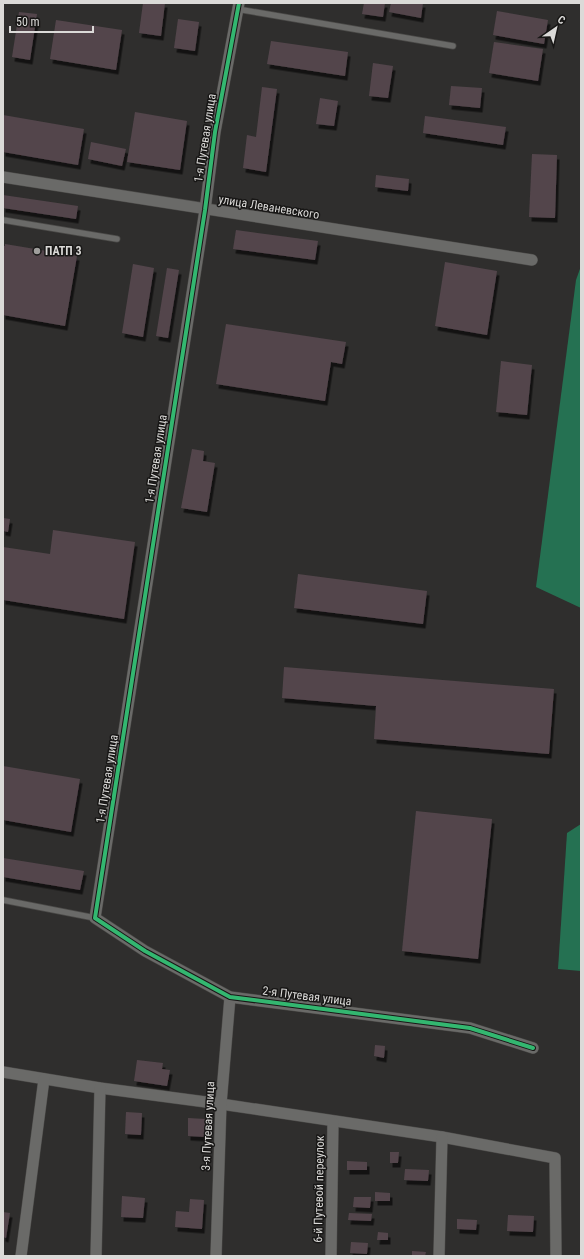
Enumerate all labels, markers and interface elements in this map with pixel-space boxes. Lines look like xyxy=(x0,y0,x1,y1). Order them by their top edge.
scale bar xyxy=(10,8,93,34)
north arrow xyxy=(536,8,576,48)
text: С xyxy=(555,13,568,27)
text: 50 m xyxy=(16,15,40,29)
street label: 1-я Путевая улица xyxy=(191,92,219,183)
street label: улица Леваневского xyxy=(218,192,320,222)
place label: ПАТП 3 xyxy=(45,244,82,258)
marker: ПАТП 3 xyxy=(32,246,42,256)
street label: 1-я Путевая улица xyxy=(142,413,170,504)
street label: 1-я Путевая улица xyxy=(93,733,121,824)
street label: 2-я Путевая улица xyxy=(262,984,353,1008)
street label: 3-я Путевая улица xyxy=(199,1081,217,1171)
street label: 6-й Путевой переулок xyxy=(311,1135,327,1243)

